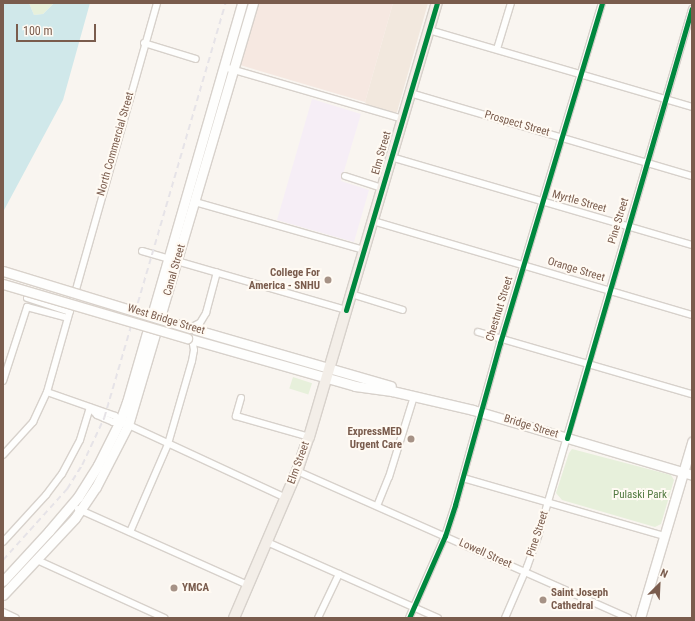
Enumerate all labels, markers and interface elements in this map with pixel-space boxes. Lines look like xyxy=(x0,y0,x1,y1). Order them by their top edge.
scale bar xyxy=(18,16,98,42)
text: 100 m xyxy=(23,24,53,38)
street label: North Commercial Street xyxy=(95,91,137,197)
street label: Prospect Street xyxy=(483,108,551,140)
street label: Elm Street xyxy=(370,130,394,176)
street label: Myrtle Street xyxy=(550,188,608,216)
street label: Pine Street xyxy=(606,196,632,246)
street label: Canal Street xyxy=(161,243,189,297)
street label: Orange Street xyxy=(546,255,606,285)
place label: College For America - SNHU xyxy=(249,267,320,293)
marker: College For America - SNHU xyxy=(323,275,333,285)
street label: Chestnut Street xyxy=(484,275,516,343)
street label: West Bridge Street xyxy=(126,302,206,338)
street label: Bridge Street xyxy=(502,412,560,442)
place label: ExpressMED Urgent Care xyxy=(347,426,402,452)
marker: ExpressMED Urgent Care xyxy=(405,433,417,445)
street label: Elm Street xyxy=(285,440,313,486)
park label: Pulaski Park xyxy=(613,488,667,502)
street label: Pine Street xyxy=(524,509,552,559)
street label: Lowell Street xyxy=(457,536,513,572)
north arrow xyxy=(639,565,679,605)
text: N xyxy=(658,566,670,581)
place label: YMCA xyxy=(182,581,209,595)
marker: YMCA xyxy=(169,583,179,593)
place label: Saint Joseph Cathedral xyxy=(551,587,608,613)
marker: Saint Joseph Cathedral xyxy=(538,595,548,605)

